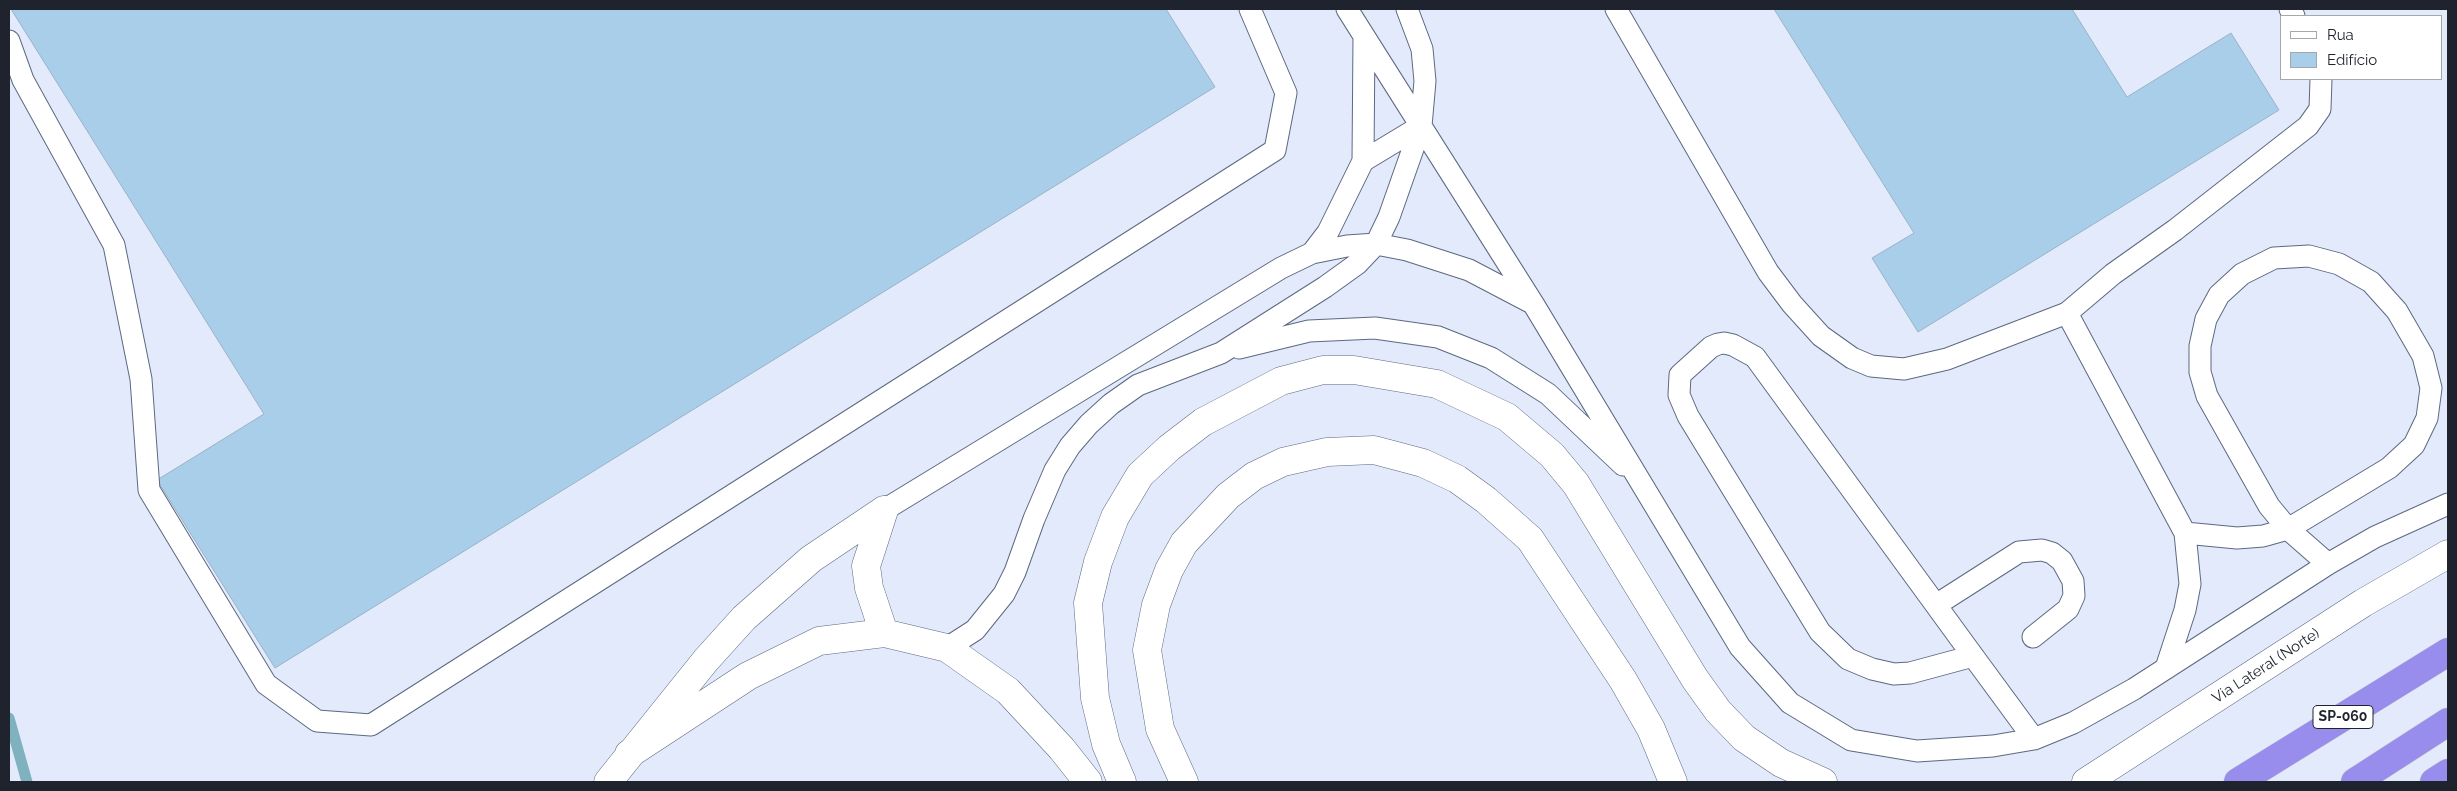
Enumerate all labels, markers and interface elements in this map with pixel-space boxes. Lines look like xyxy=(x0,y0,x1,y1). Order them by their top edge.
legend xyxy=(2280,15,2442,80)
text: Rua xyxy=(2327,26,2354,44)
text: Edifício xyxy=(2327,51,2377,69)
street label: Via Lateral (Norte) xyxy=(2209,625,2323,707)
road number: SP-060 xyxy=(2313,706,2373,729)

